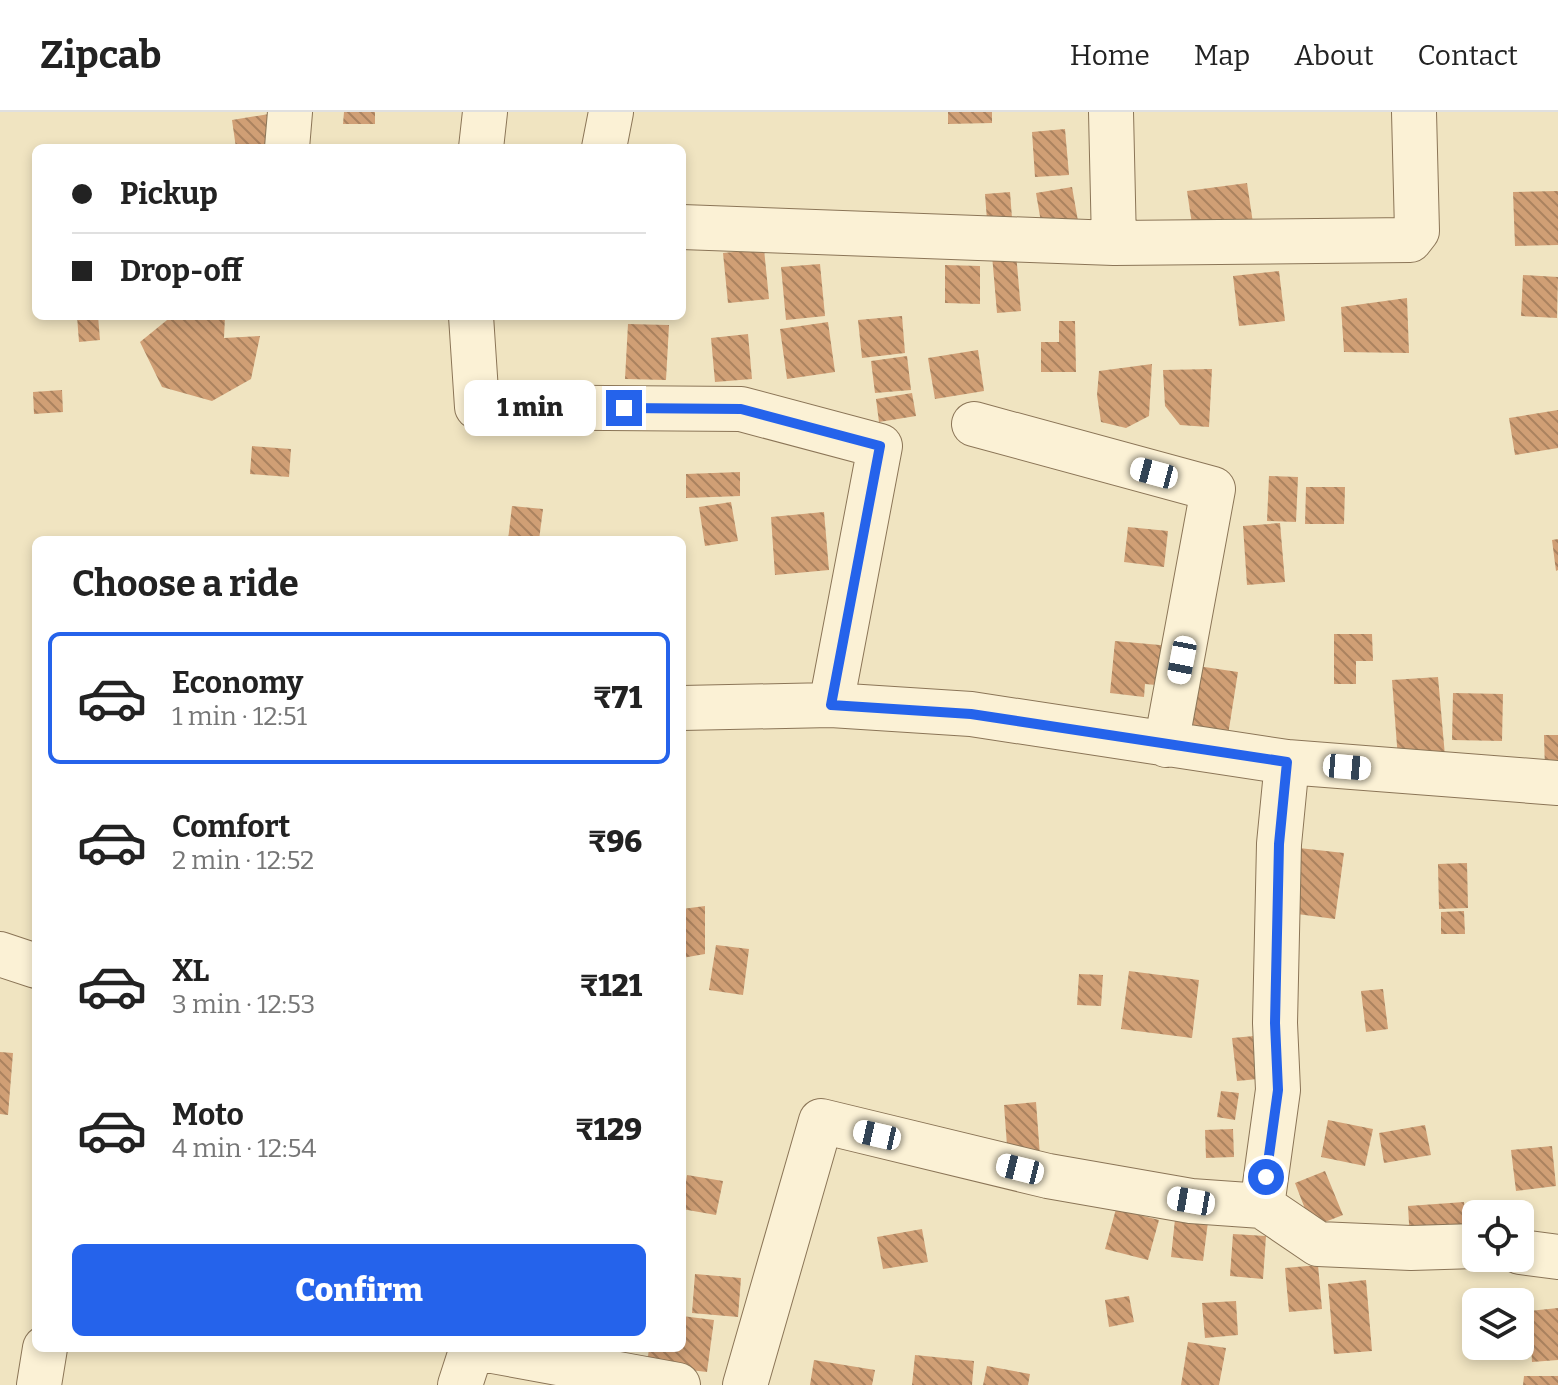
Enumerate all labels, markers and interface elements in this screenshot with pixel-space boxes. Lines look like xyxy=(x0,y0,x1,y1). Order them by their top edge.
text: Zipcab xyxy=(40,32,161,78)
text: Home xyxy=(1070,39,1150,72)
text: Map xyxy=(1194,39,1250,72)
text: About xyxy=(1294,39,1374,72)
text: Contact xyxy=(1418,39,1518,72)
text: Pickup xyxy=(120,176,218,212)
text: Drop-off xyxy=(120,253,242,289)
callout: 1 min xyxy=(464,380,596,436)
route end xyxy=(606,390,642,426)
text: 1 min xyxy=(497,392,563,423)
car xyxy=(1128,455,1180,491)
text: Choose a ride xyxy=(72,562,299,606)
car xyxy=(1166,634,1198,686)
icon: car xyxy=(76,662,148,734)
text: Economy xyxy=(172,665,303,701)
text: ₹71 xyxy=(593,680,642,716)
text: 1 min · 12:51 xyxy=(172,701,307,732)
car xyxy=(1322,753,1372,781)
icon: car xyxy=(76,806,148,878)
text: Comfort xyxy=(172,809,290,845)
text: ₹96 xyxy=(588,824,642,860)
text: 2 min · 12:52 xyxy=(172,845,314,876)
icon: car xyxy=(76,950,148,1022)
text: XL xyxy=(172,953,209,989)
text: ₹121 xyxy=(580,968,642,1004)
text: 3 min · 12:53 xyxy=(172,989,315,1020)
icon: car xyxy=(76,1094,148,1166)
text: Moto xyxy=(172,1097,244,1133)
text: ₹129 xyxy=(575,1112,642,1148)
car xyxy=(851,1118,903,1152)
text: 4 min · 12:54 xyxy=(172,1133,317,1164)
car xyxy=(994,1152,1046,1186)
route start xyxy=(1248,1159,1284,1195)
car xyxy=(1165,1185,1217,1217)
map controls xyxy=(1462,1200,1534,1360)
button: locate xyxy=(1462,1200,1534,1272)
button: Confirm xyxy=(72,1244,646,1336)
button: layers xyxy=(1462,1288,1534,1360)

